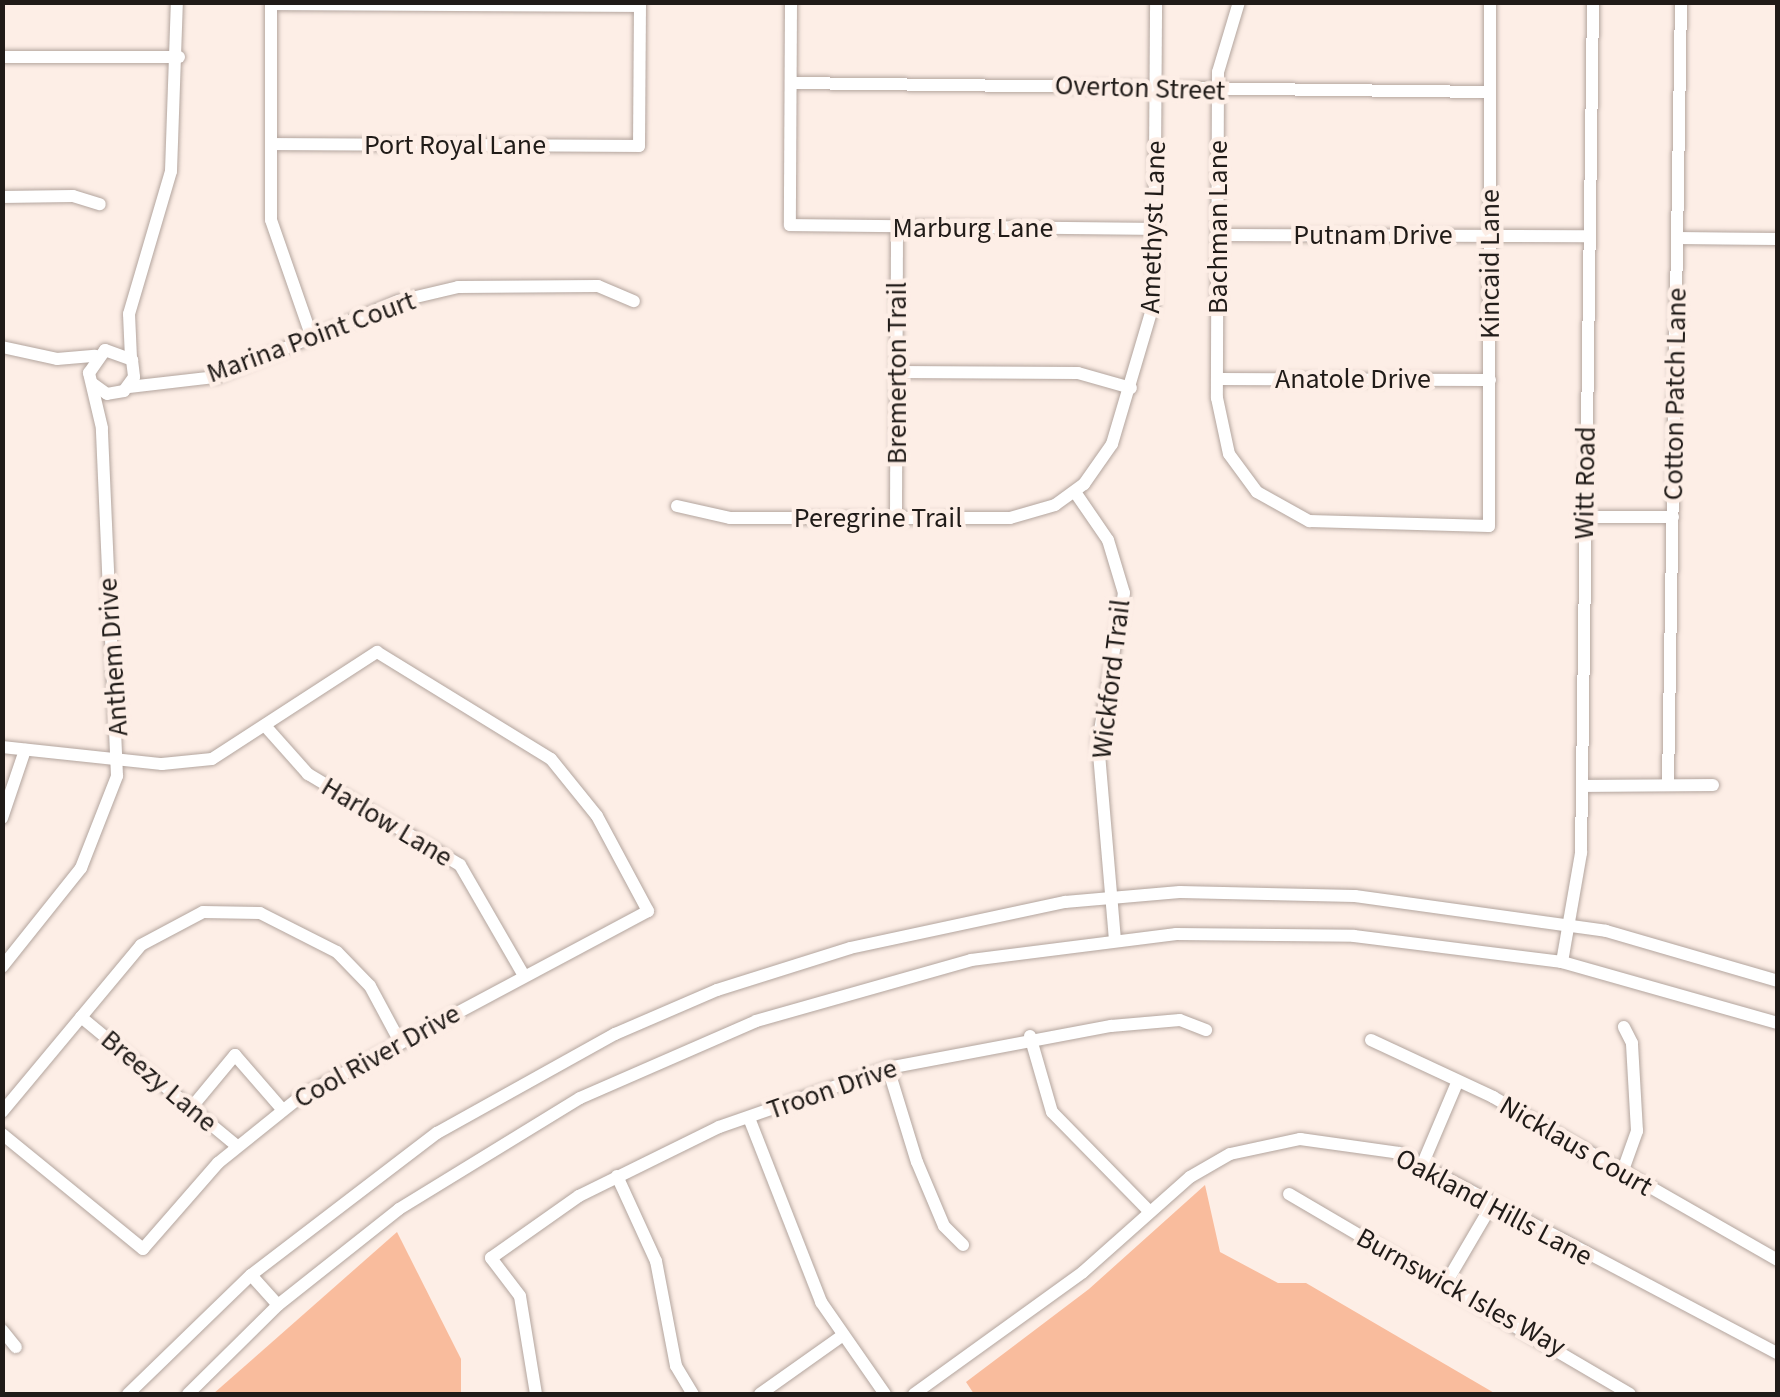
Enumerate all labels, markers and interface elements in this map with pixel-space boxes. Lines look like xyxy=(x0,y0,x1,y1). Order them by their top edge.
street label: Overton Street xyxy=(1054,68,1226,108)
street label: Port Royal Lane xyxy=(364,128,546,162)
street label: Amethyst Lane xyxy=(1133,140,1173,314)
street label: Bachman Lane xyxy=(1201,140,1235,314)
street label: Kincaid Lane xyxy=(1473,189,1507,339)
street label: Marburg Lane xyxy=(893,211,1053,245)
street label: Putnam Drive xyxy=(1293,218,1453,252)
street label: Bremerton Trail xyxy=(880,282,914,464)
street label: Marina Point Court xyxy=(202,284,420,390)
street label: Cotton Patch Lane xyxy=(1656,287,1694,501)
street label: Anatole Drive xyxy=(1275,362,1431,396)
street label: Witt Road xyxy=(1567,426,1603,540)
street label: Peregrine Trail xyxy=(794,501,962,535)
street label: Anthem Drive xyxy=(91,577,135,737)
street label: Wickford Trail xyxy=(1085,598,1137,760)
street label: Harlow Lane xyxy=(315,770,459,874)
street label: Cool River Drive xyxy=(288,997,466,1115)
street label: Breezy Lane xyxy=(94,1023,224,1139)
street label: Troon Drive xyxy=(763,1051,901,1127)
street label: Nicklaus Court xyxy=(1494,1089,1658,1203)
street label: Oakland Hills Lane xyxy=(1390,1141,1598,1273)
street label: Burnswick Isles Way xyxy=(1351,1221,1571,1363)

